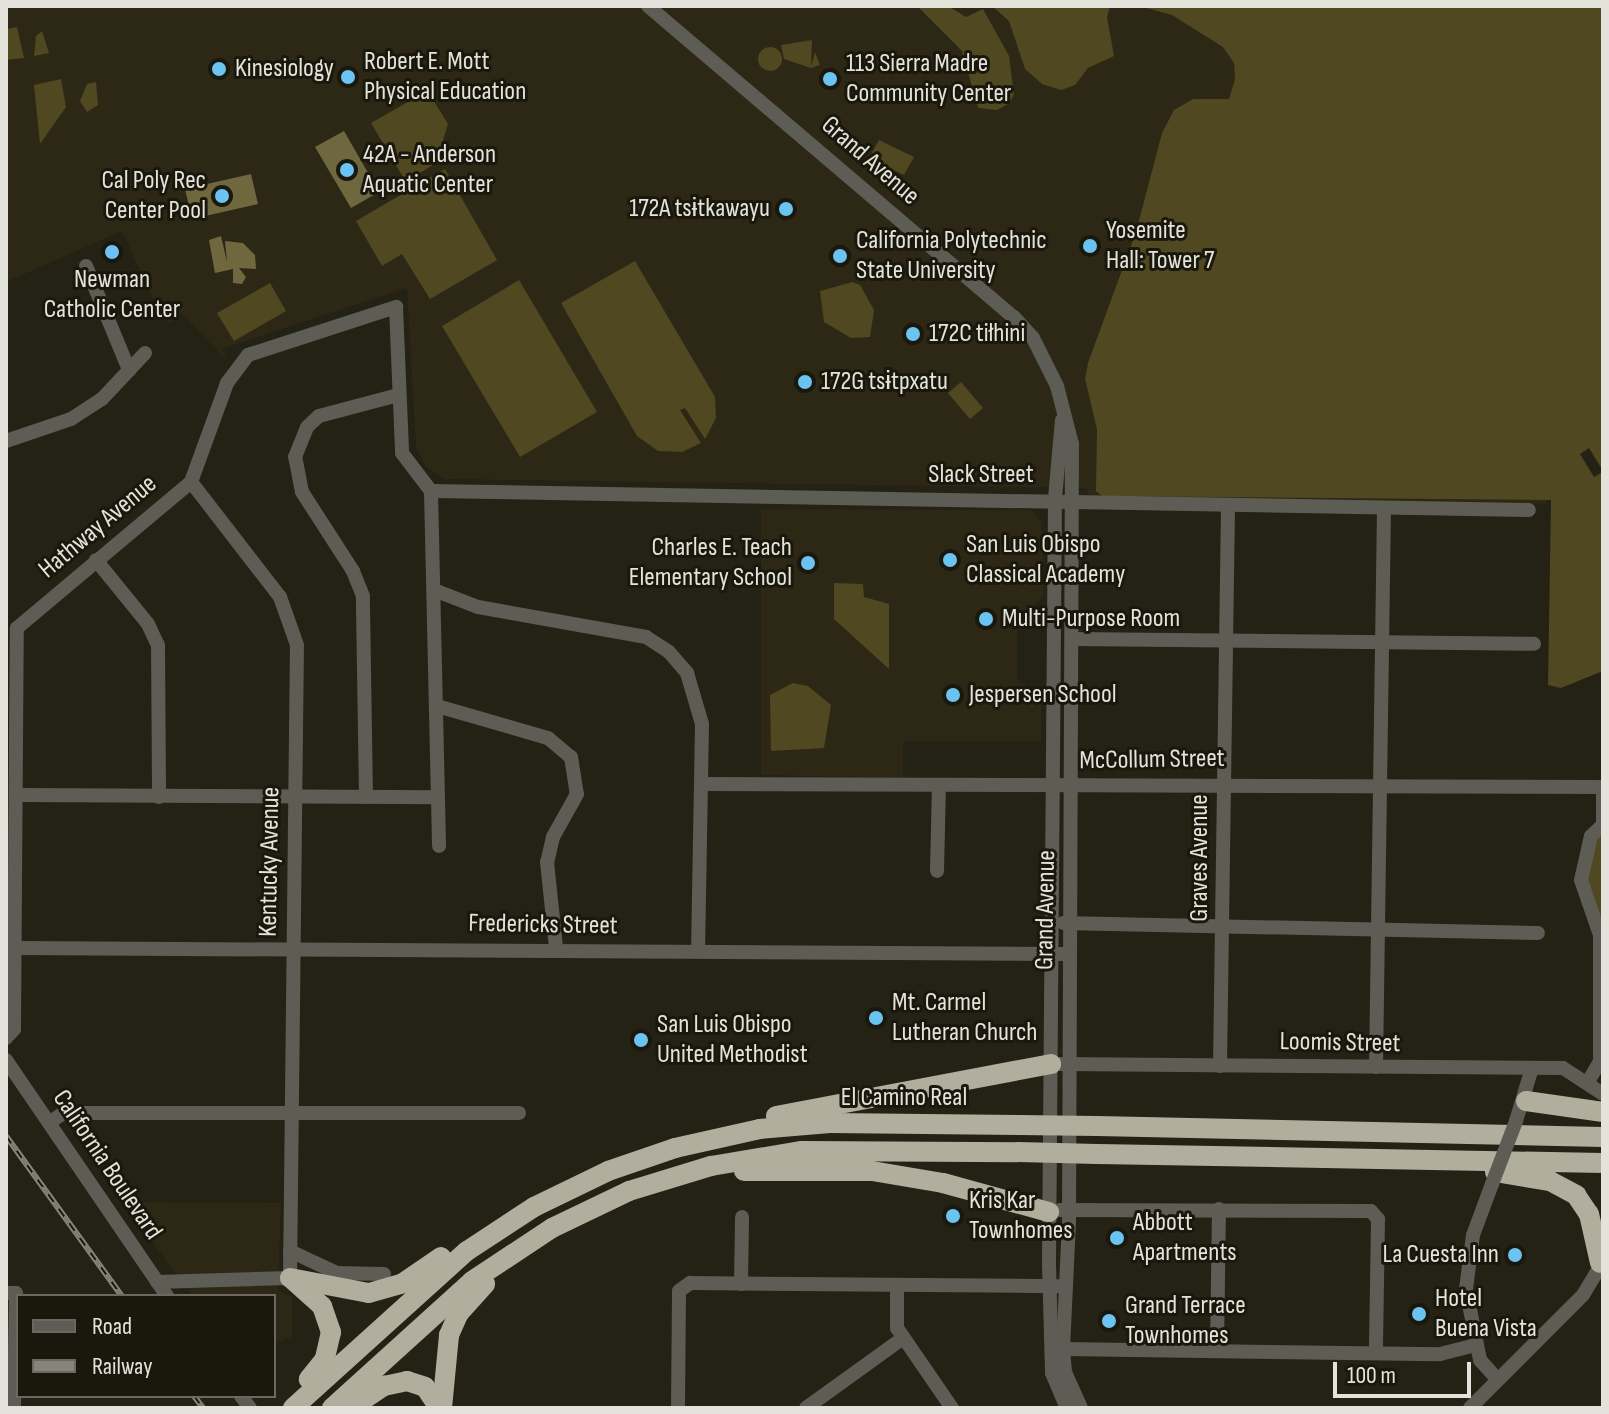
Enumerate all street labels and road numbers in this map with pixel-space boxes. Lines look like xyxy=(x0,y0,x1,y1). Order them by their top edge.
street label: Grand Avenue xyxy=(815,110,925,212)
street label: Slack Street xyxy=(928,459,1034,491)
street label: Hathway Avenue xyxy=(33,469,163,585)
street label: McCollum Street xyxy=(1079,743,1225,777)
street label: Kentucky Avenue xyxy=(253,787,287,937)
street label: Graves Avenue xyxy=(1184,794,1216,922)
street label: Grand Avenue xyxy=(1029,850,1063,970)
street label: Fredericks Street xyxy=(468,908,618,942)
street label: Loomis Street xyxy=(1279,1026,1401,1060)
street label: El Camino Real xyxy=(841,1082,967,1114)
street label: California Boulevard xyxy=(46,1084,168,1246)

